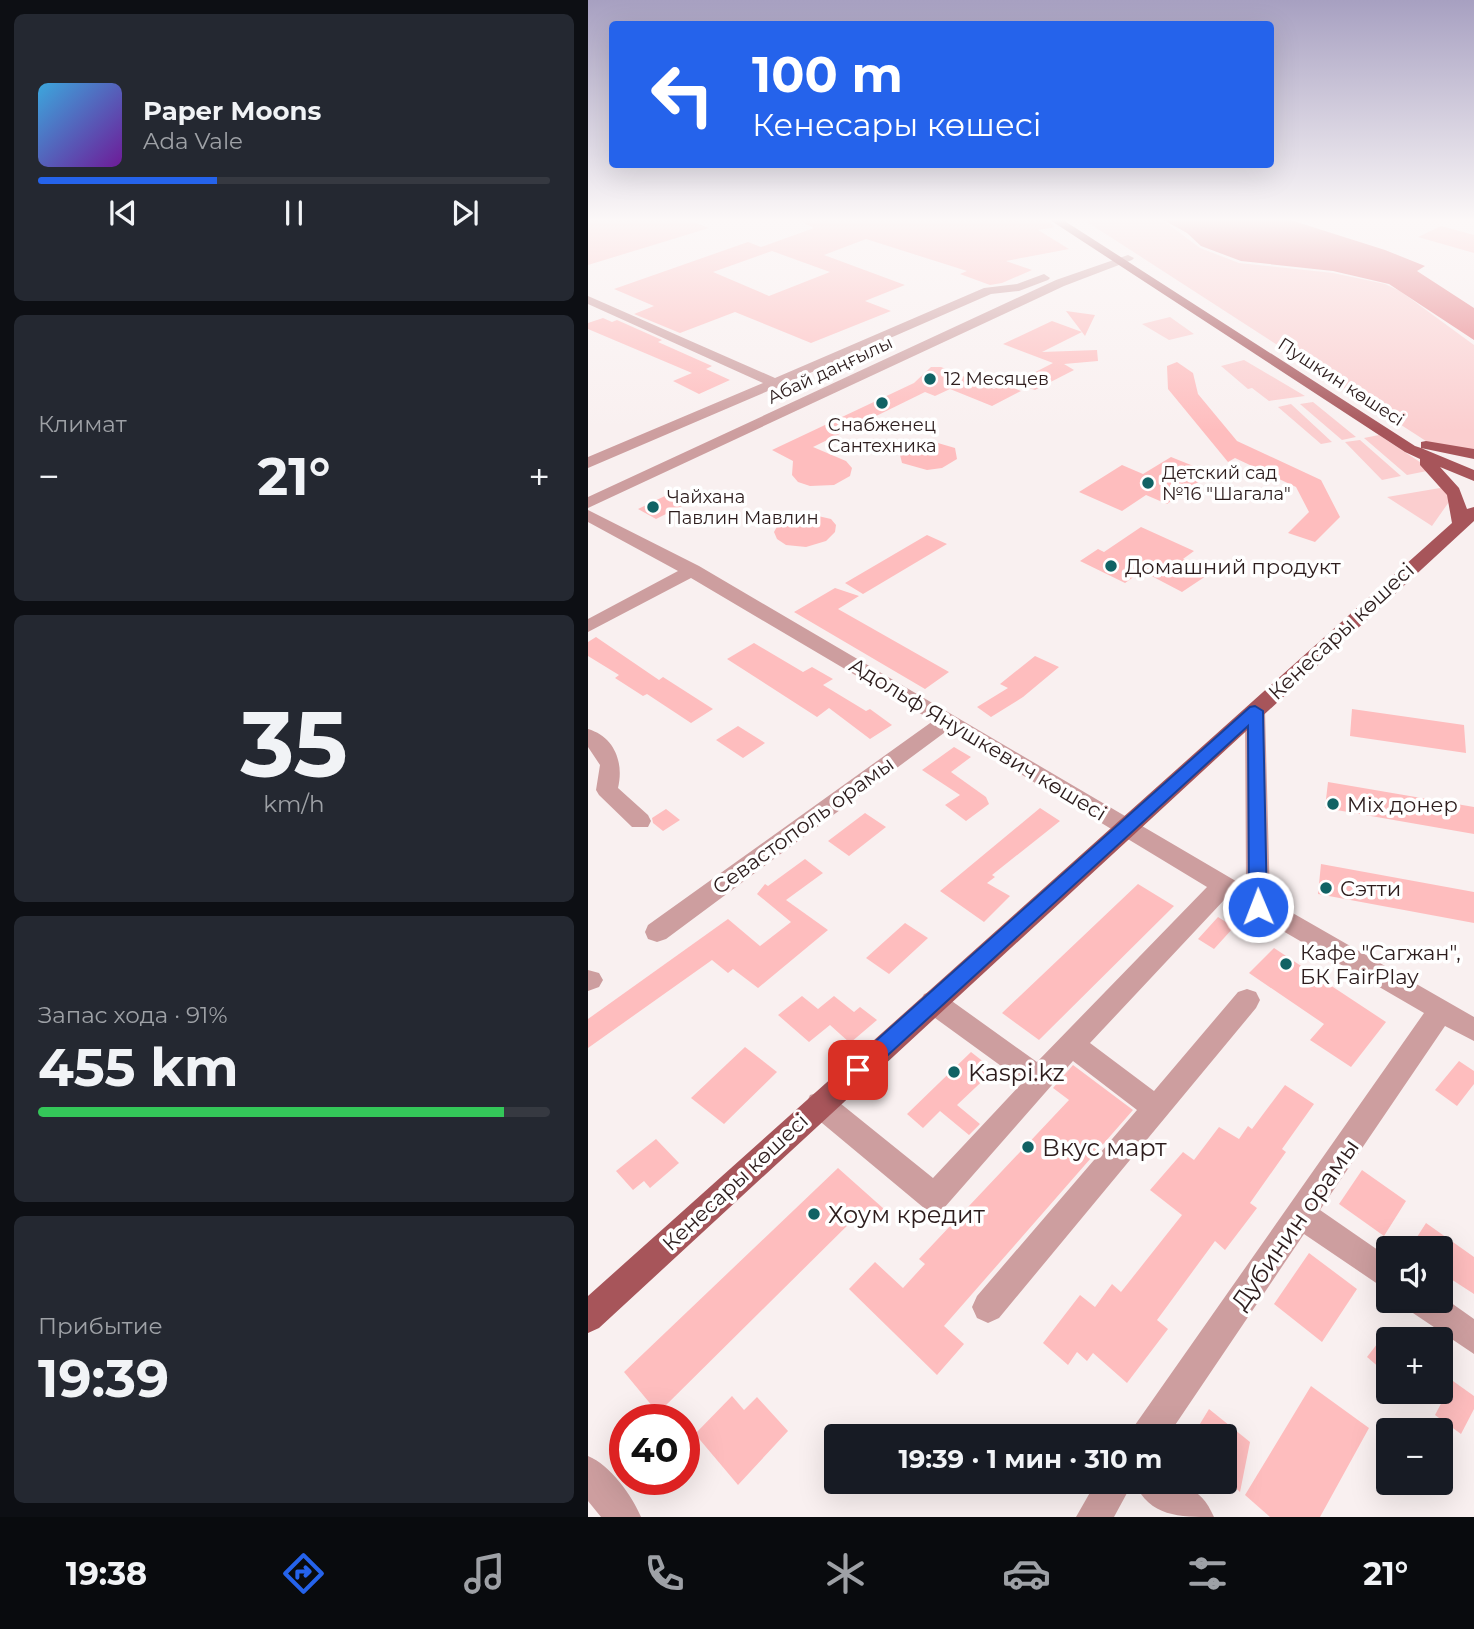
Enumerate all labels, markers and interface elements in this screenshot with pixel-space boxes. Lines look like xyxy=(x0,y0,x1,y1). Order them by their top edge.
text: 100 m xyxy=(752,45,903,104)
icon: left xyxy=(637,49,728,140)
text: Paper Moons xyxy=(143,95,321,127)
text: Кенесары көшесі xyxy=(752,105,1041,144)
text: Ada Vale xyxy=(143,127,243,155)
icon: previous xyxy=(104,194,142,232)
icon: pause xyxy=(275,194,313,232)
icon: next xyxy=(446,194,484,232)
street label: Абай даңғылы xyxy=(764,331,896,409)
street label: Пушкин көшесі xyxy=(1274,333,1408,431)
place label: 12 Месяцев xyxy=(944,368,1049,390)
marker: 12 Месяцев xyxy=(922,371,938,387)
marker: Снабженец Сантехника xyxy=(874,395,890,411)
text: Климат xyxy=(38,410,127,438)
place label: Снабженец Сантехника xyxy=(827,414,937,457)
text: 21° xyxy=(258,445,330,508)
text: − xyxy=(38,453,60,500)
text: + xyxy=(528,453,550,500)
place label: Детский сад №16 "Шагала" xyxy=(1162,462,1291,505)
marker: Детский сад №16 "Шагала" xyxy=(1140,475,1156,491)
place label: Чайхана Павлин Мавлин xyxy=(667,486,819,529)
marker: Чайхана Павлин Мавлин xyxy=(645,499,661,515)
place label: Домашний продукт xyxy=(1125,554,1341,579)
street label: Кенесары көшесі xyxy=(1263,557,1419,705)
marker: Домашний продукт xyxy=(1103,558,1119,574)
street label: Адольф Янушкевич көшесі xyxy=(845,652,1111,826)
text: 35 xyxy=(240,689,348,800)
street label: Севастополь орамы xyxy=(707,751,899,899)
text: km/h xyxy=(263,790,325,818)
place label: Mix донер xyxy=(1347,792,1458,817)
marker: Mix донер xyxy=(1325,796,1341,812)
position arrow xyxy=(1221,870,1295,944)
place label: Сэтти xyxy=(1340,876,1401,901)
marker: Сэтти xyxy=(1318,880,1334,896)
place label: Кафе "Сагжан", БК FairPlay xyxy=(1300,940,1461,989)
marker: Кафе "Сагжан", БК FairPlay xyxy=(1278,956,1294,972)
text: Запас хода · 91% xyxy=(38,1001,227,1029)
text: 455 km xyxy=(38,1036,239,1099)
pin xyxy=(828,1040,888,1100)
icon: arrive xyxy=(839,1051,877,1089)
place label: Kaspi.kz xyxy=(968,1058,1065,1087)
marker: Kaspi.kz xyxy=(946,1064,962,1080)
street label: Кенесары көшесі xyxy=(657,1108,813,1256)
place label: Вкус март xyxy=(1042,1133,1167,1162)
street label: Дубинин орамы xyxy=(1225,1133,1365,1315)
marker: Вкус март xyxy=(1020,1139,1036,1155)
place label: Хоум кредит xyxy=(828,1200,986,1229)
marker: Хоум кредит xyxy=(806,1206,822,1222)
map controls xyxy=(1376,1236,1453,1495)
button: sound xyxy=(1376,1236,1453,1313)
text: Прибытие xyxy=(38,1312,163,1340)
button: + xyxy=(1376,1327,1453,1404)
text: 19:39 xyxy=(38,1347,169,1410)
speed limit sign: 40 xyxy=(609,1404,700,1495)
button: − xyxy=(1376,1418,1453,1495)
text: 19:39 · 1 мин · 310 m xyxy=(899,1443,1162,1475)
icon: directions xyxy=(279,1549,328,1598)
icon: music xyxy=(460,1549,509,1598)
icon: phone xyxy=(640,1549,689,1598)
icon: climate xyxy=(821,1549,870,1598)
icon: car xyxy=(1002,1549,1051,1598)
icon: filters xyxy=(1183,1549,1232,1598)
text: 19:38 xyxy=(66,1554,147,1593)
text: 21° xyxy=(1363,1554,1408,1593)

